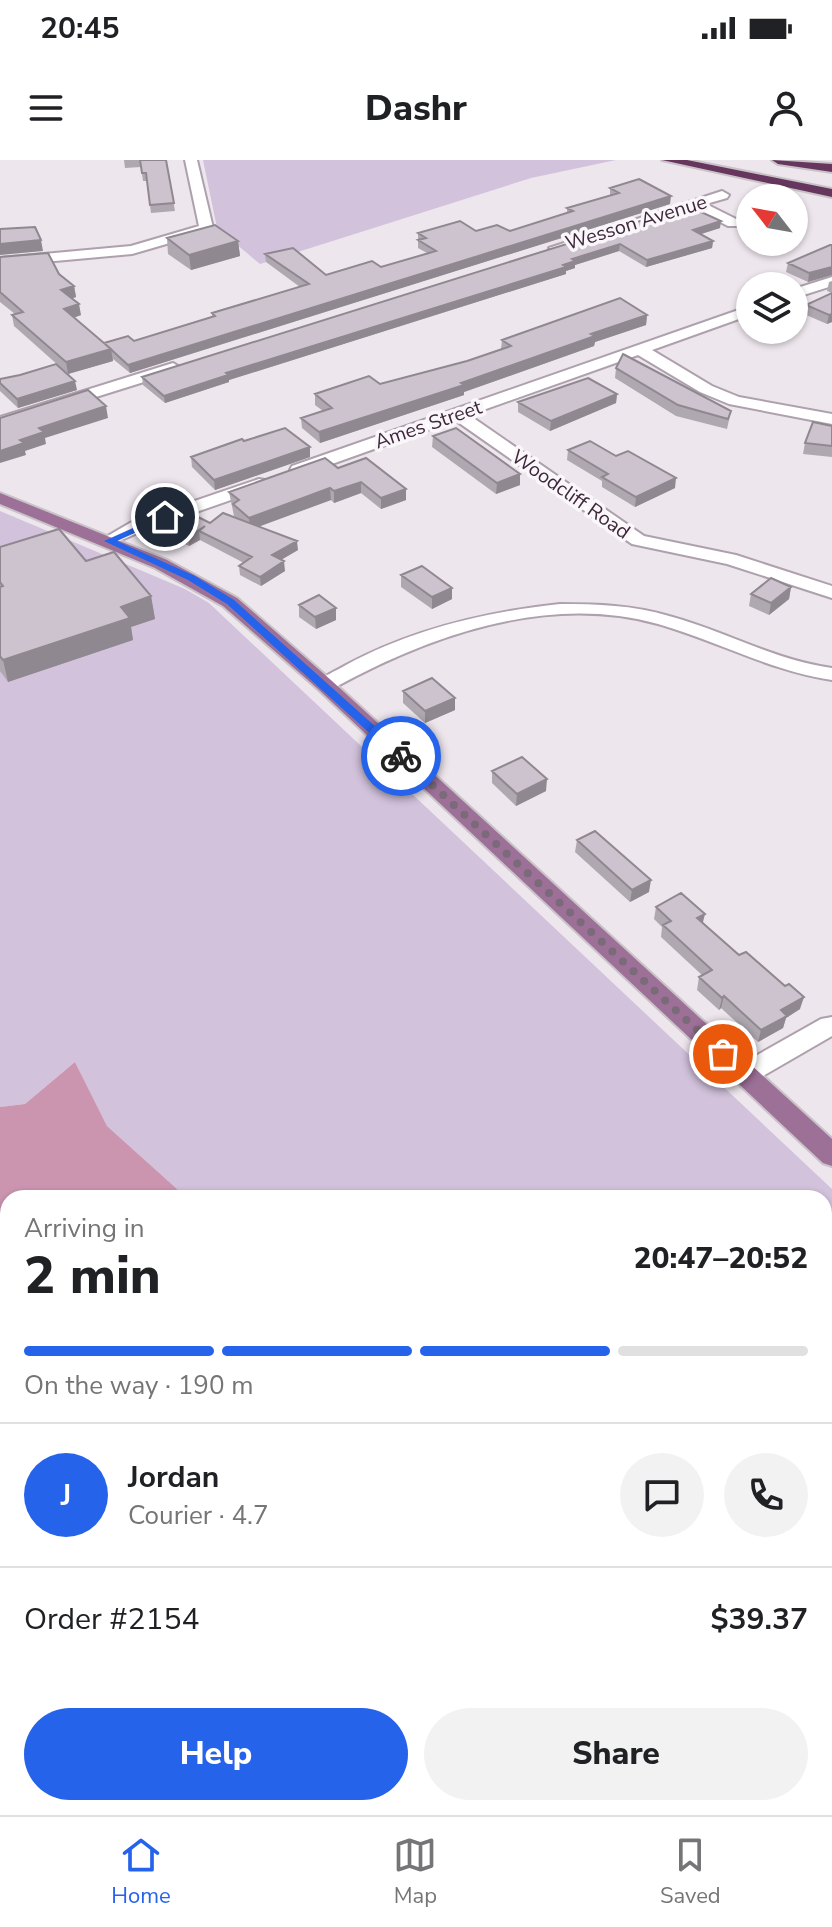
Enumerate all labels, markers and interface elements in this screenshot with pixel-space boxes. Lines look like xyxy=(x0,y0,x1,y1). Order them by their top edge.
text: 20:45 xyxy=(40,8,119,49)
text: Dashr xyxy=(365,84,467,133)
icon: menu xyxy=(24,86,68,130)
icon: person xyxy=(764,86,808,130)
north arrow xyxy=(736,184,808,256)
map controls xyxy=(736,184,808,344)
street label: Wesson Avenue xyxy=(562,188,710,257)
button: layers xyxy=(736,272,808,344)
street label: Ames Street xyxy=(371,393,486,455)
street label: Woodcliff Road xyxy=(506,443,635,545)
pin xyxy=(131,483,199,551)
icon: home xyxy=(143,495,187,539)
courier xyxy=(361,716,441,796)
icon: bike xyxy=(379,734,423,778)
pin xyxy=(689,1020,757,1088)
icon: bag xyxy=(701,1032,745,1076)
text: Arriving in xyxy=(24,1211,145,1246)
text: 20:47–20:52 xyxy=(633,1238,808,1279)
text: 2 min xyxy=(24,1240,161,1311)
text: On the way · 190 m xyxy=(24,1368,253,1403)
button: chat xyxy=(620,1453,704,1537)
button: phone xyxy=(724,1453,808,1537)
text: Jordan xyxy=(128,1457,219,1498)
text: J xyxy=(61,1475,71,1516)
text: Courier · 4.7 xyxy=(128,1498,269,1533)
text: Order #2154 xyxy=(24,1599,199,1640)
text: $39.37 xyxy=(711,1599,808,1640)
button: Help xyxy=(24,1708,408,1800)
button: Share xyxy=(424,1708,808,1800)
tab: Home xyxy=(111,1833,171,1911)
tab: Map xyxy=(393,1833,437,1911)
tab: Saved xyxy=(660,1833,721,1911)

